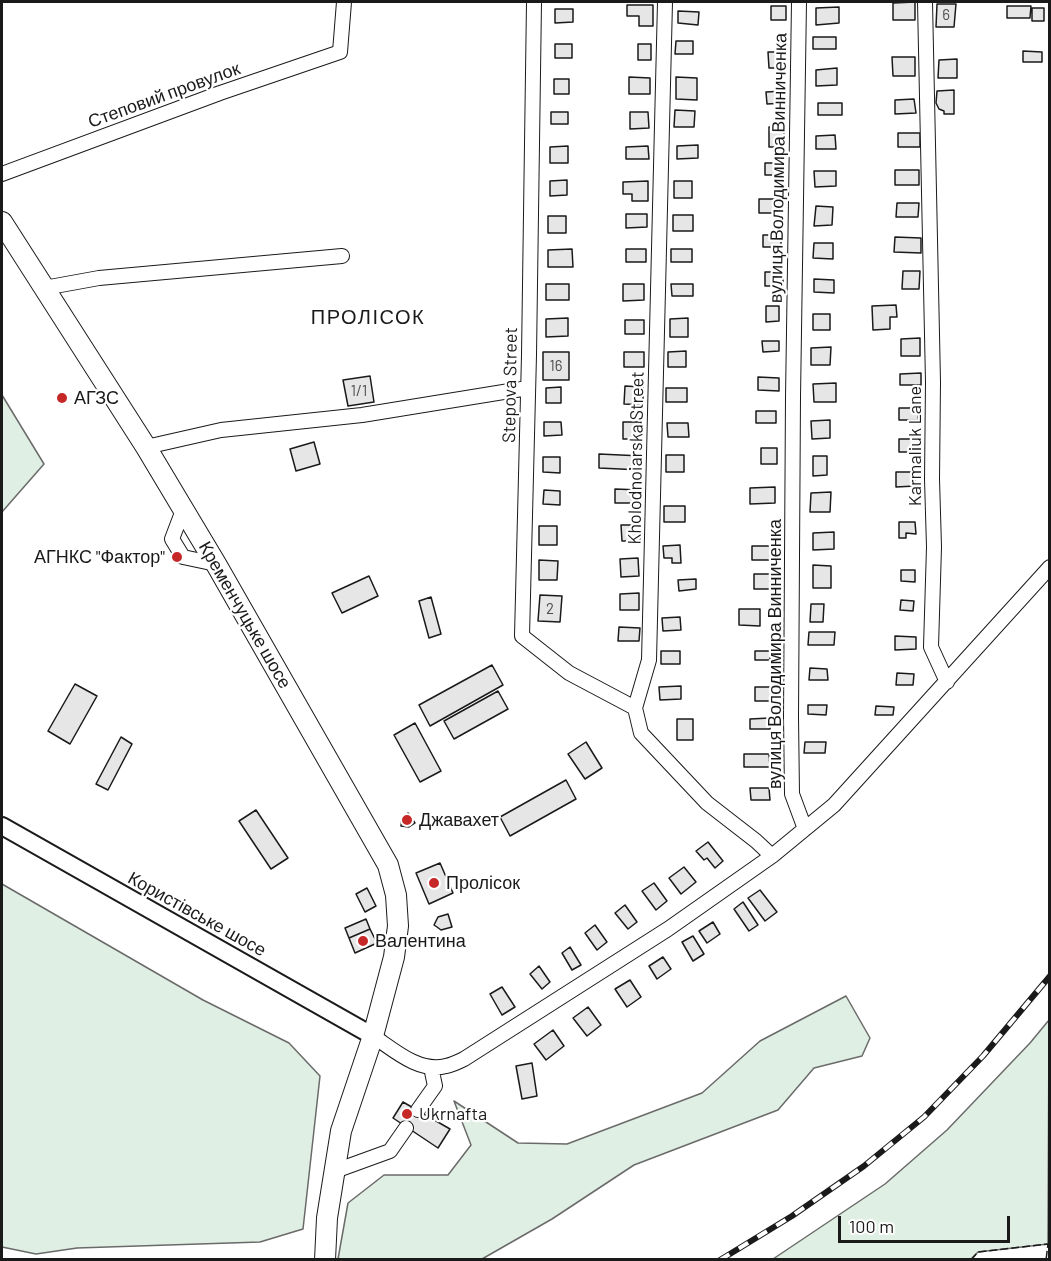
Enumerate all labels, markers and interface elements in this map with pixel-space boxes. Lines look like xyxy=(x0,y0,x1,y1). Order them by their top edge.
house number: 6 xyxy=(942,6,950,24)
street label: вулиця Володимира Винниченка xyxy=(765,33,791,303)
street label: Степовий провулок xyxy=(85,57,243,133)
district label: ПРОЛІСОК xyxy=(311,305,425,329)
street label: Stepova Street xyxy=(498,327,522,443)
house number: 16 xyxy=(550,357,562,375)
street label: Kholodnoiarska Street xyxy=(624,371,648,545)
house number: 1/1 xyxy=(351,382,367,400)
street label: Karmaliuk Lane xyxy=(904,386,926,506)
place label: АГЗС xyxy=(74,387,119,409)
marker: АГЗС xyxy=(55,391,69,405)
street label: вулиця Володимира Винниченка xyxy=(764,519,786,789)
street label: Кременчуцьке шосе xyxy=(194,538,296,692)
place label: АГНКС "Фактор" xyxy=(34,546,165,568)
marker: АГНКС "Фактор" xyxy=(170,550,184,564)
house number: 2 xyxy=(546,600,554,618)
place label: Джавахет xyxy=(419,809,499,831)
marker: Джавахет xyxy=(400,813,414,827)
street label: Користівське шосе xyxy=(124,867,270,961)
place label: Пролісок xyxy=(446,872,520,894)
marker: Пролісок xyxy=(427,876,441,890)
place label: Валентина xyxy=(375,930,466,952)
marker: Валентина xyxy=(356,934,370,948)
place label: Ukrnafta xyxy=(419,1103,487,1125)
marker: Ukrnafta xyxy=(400,1107,414,1121)
scale bar xyxy=(841,1204,1014,1242)
text: 100 m xyxy=(849,1215,894,1237)

